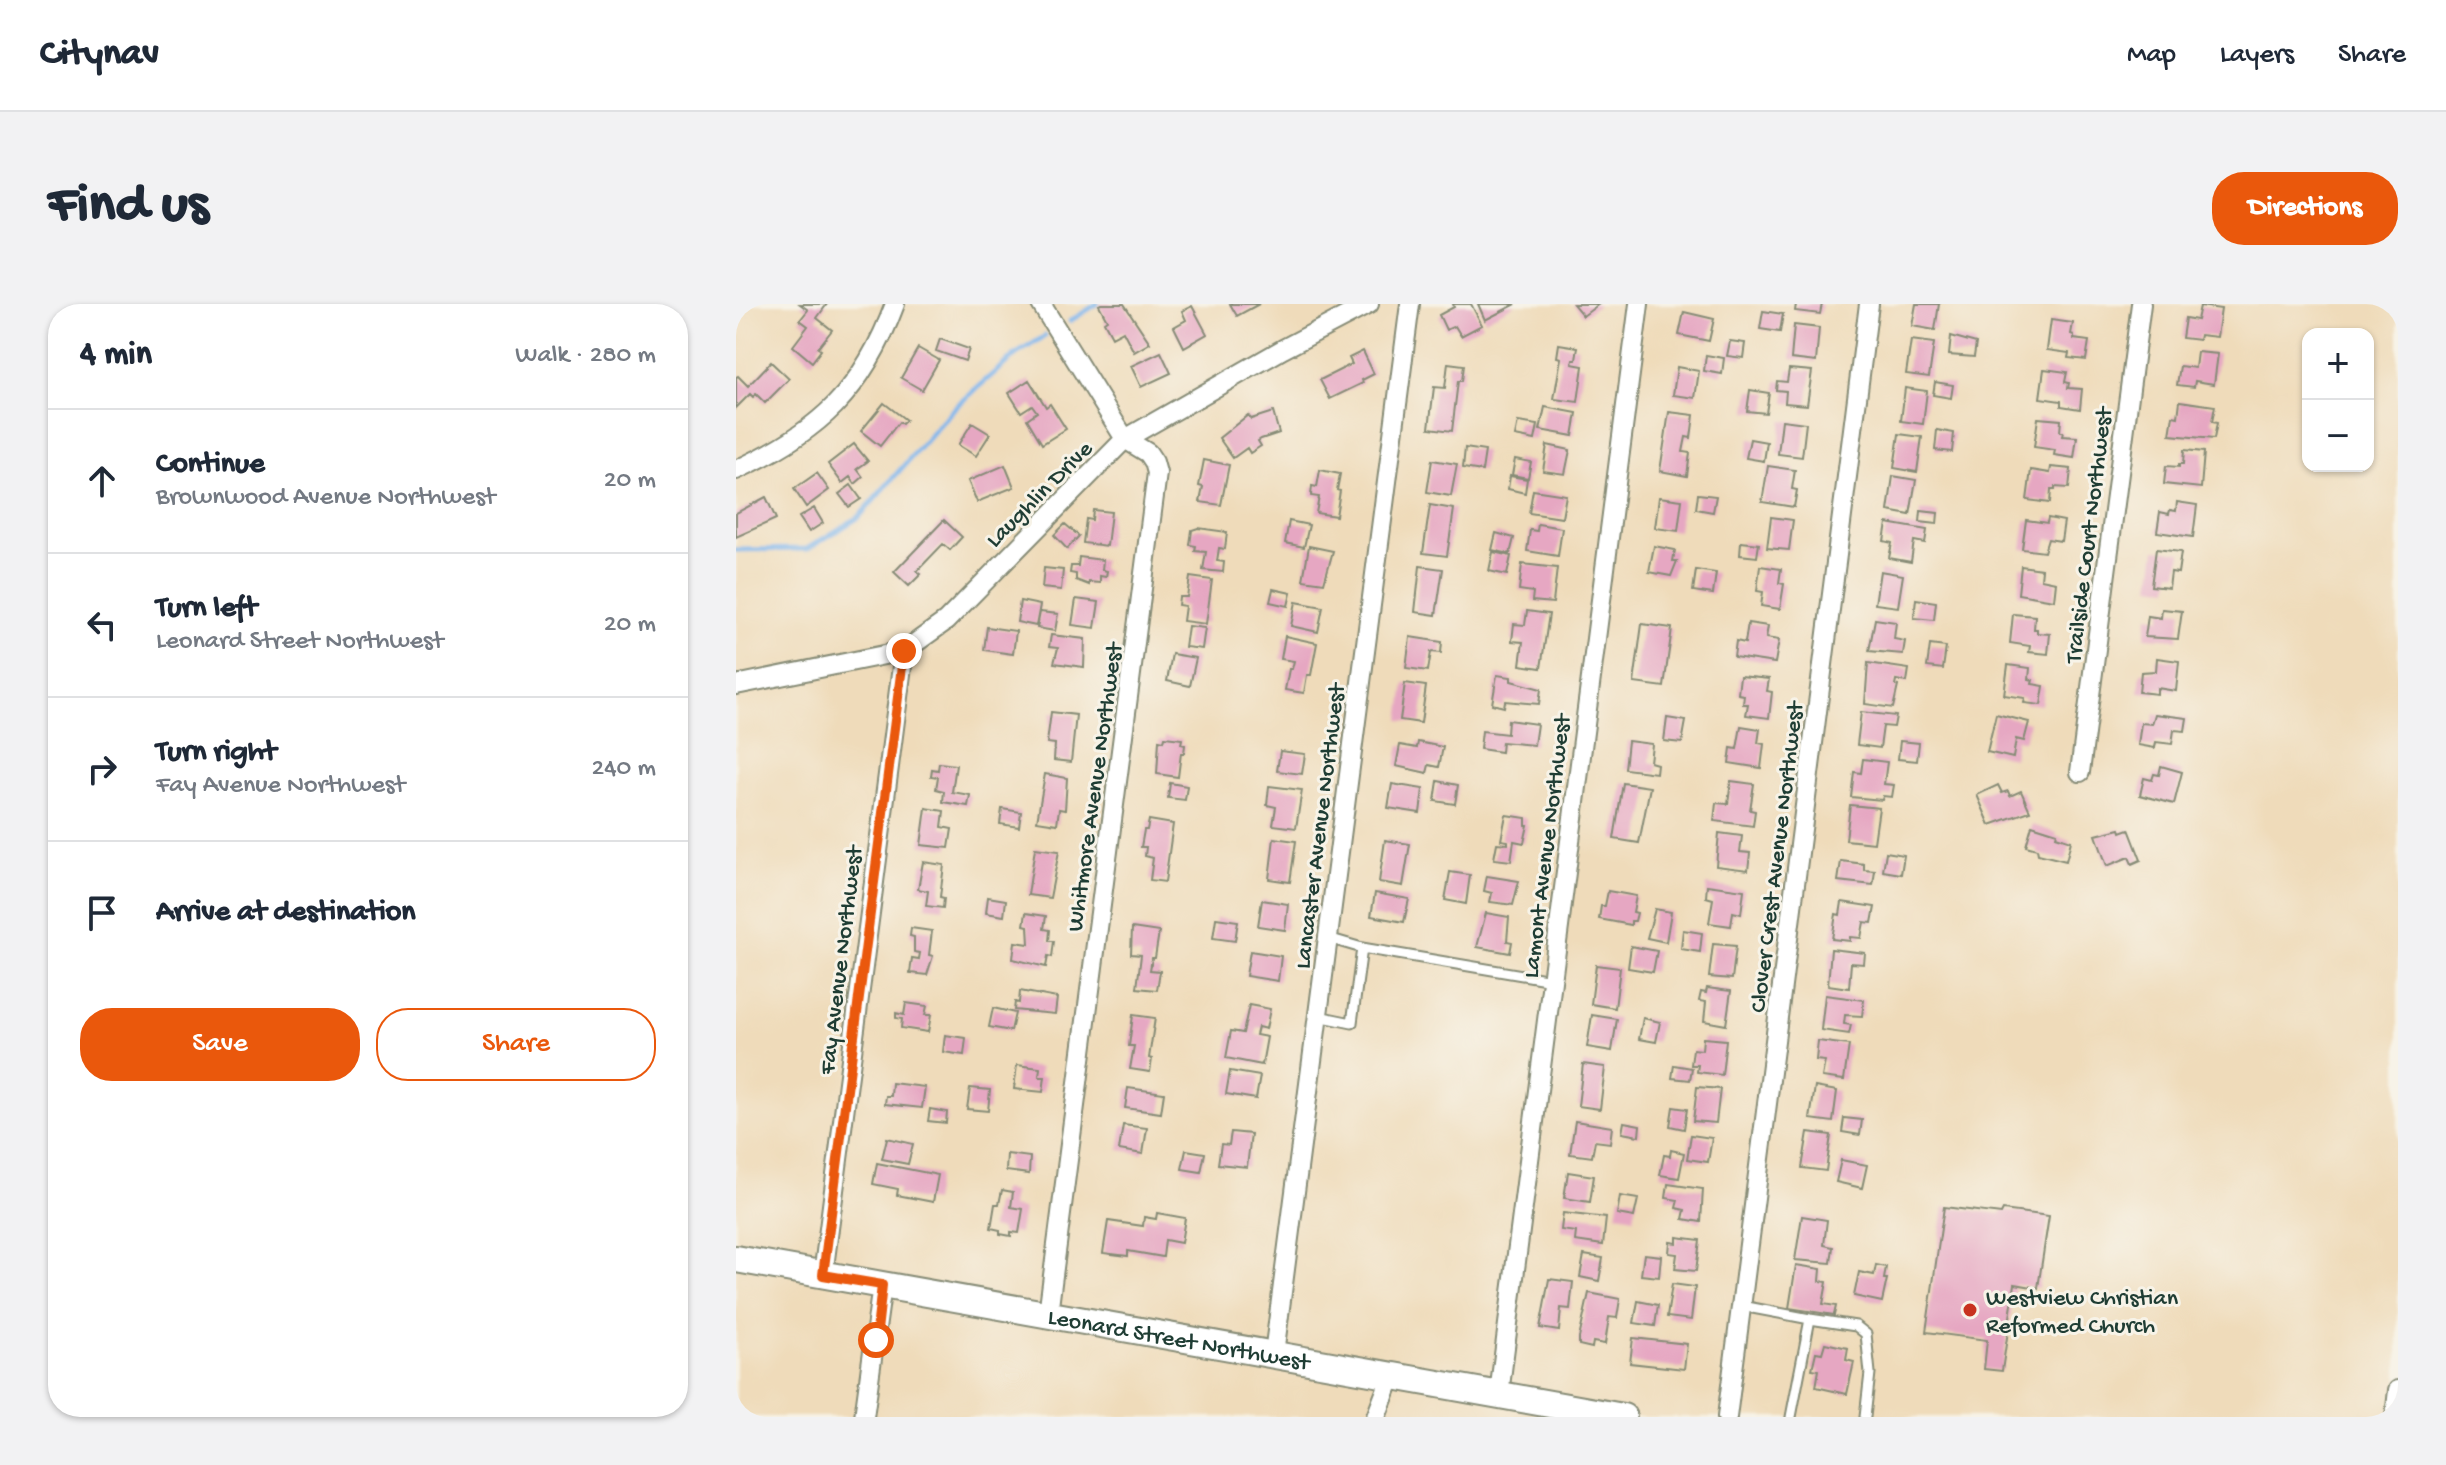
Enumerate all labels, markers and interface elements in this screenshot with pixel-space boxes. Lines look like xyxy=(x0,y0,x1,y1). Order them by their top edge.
text: Citynav xyxy=(40,33,159,77)
text: Map xyxy=(2127,39,2176,72)
text: Layers xyxy=(2220,39,2294,72)
text: Share xyxy=(2338,39,2406,72)
button: Directions xyxy=(2212,172,2398,245)
text: Find us xyxy=(48,175,208,241)
map controls xyxy=(2302,328,2374,472)
button: + xyxy=(2302,328,2374,400)
text: 4 min xyxy=(80,336,152,376)
text: Walk · 280 m xyxy=(515,341,656,372)
button: − xyxy=(2302,400,2374,472)
street label: Trailside Court Northwest xyxy=(2060,404,2121,667)
street label: Laughlin Drive xyxy=(981,435,1101,555)
text: Continue xyxy=(156,448,265,483)
icon: ahead xyxy=(80,459,124,503)
text: 20 m xyxy=(604,466,656,497)
text: Brownwood Avenue Northwest xyxy=(156,483,495,514)
text: Turn left xyxy=(156,592,257,627)
icon: left xyxy=(80,603,124,647)
text: 20 m xyxy=(604,610,656,641)
text: Leonard Street Northwest xyxy=(156,627,443,658)
route end xyxy=(886,633,922,669)
street label: Whitmore Avenue Northwest xyxy=(1062,639,1131,934)
street label: Lancaster Avenue Northwest xyxy=(1290,680,1354,971)
street label: Clover Crest Avenue Northwest xyxy=(1745,698,1812,1014)
street label: Lamont Avenue Northwest xyxy=(1518,711,1579,980)
text: Turn right xyxy=(156,736,276,771)
icon: right xyxy=(80,747,124,791)
text: 240 m xyxy=(592,754,656,785)
text: Fay Avenue Northwest xyxy=(156,771,405,802)
street label: Fay Avenue Northwest xyxy=(814,842,871,1077)
icon: arrive xyxy=(80,891,124,935)
text: Arrive at destination xyxy=(156,896,416,931)
button: Save xyxy=(80,1008,360,1081)
button: Share xyxy=(376,1008,656,1081)
place label: Westview Christian Reformed Church xyxy=(1986,1285,2179,1342)
marker: Westview Christian Reformed Church xyxy=(1961,1301,1979,1319)
street label: Leonard Street Northwest xyxy=(1045,1304,1314,1379)
route start xyxy=(858,1322,894,1358)

